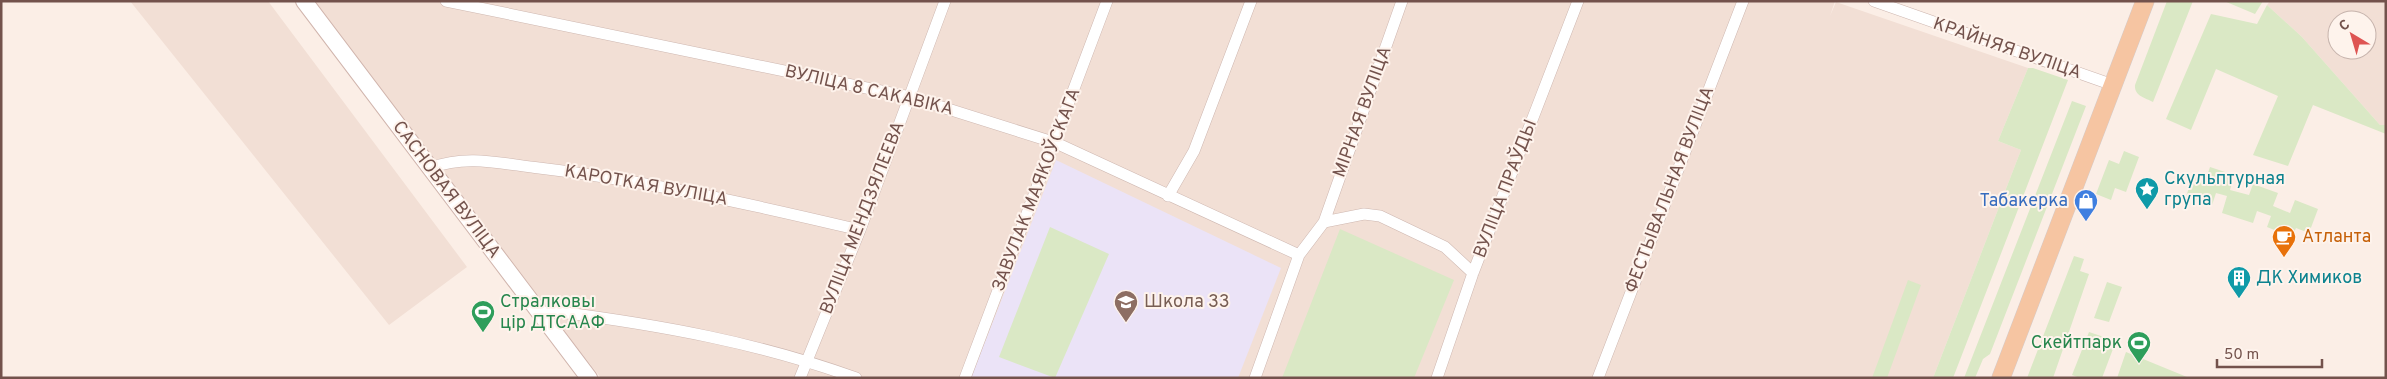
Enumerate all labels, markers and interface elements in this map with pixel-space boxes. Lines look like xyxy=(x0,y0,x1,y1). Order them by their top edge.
north arrow xyxy=(2327,10,2377,60)
street label: КРАЙНЯЯ ВУЛІЦА xyxy=(1930,11,2085,85)
text: С xyxy=(2336,16,2354,35)
street label: МІРНАЯ ВУЛІЦА xyxy=(1329,43,1397,181)
street label: ВУЛІЦА 8 САКАВІКА xyxy=(782,60,956,122)
street label: ФЕСТЫВАЛЬНАЯ ВУЛІЦА xyxy=(1620,83,1720,297)
street label: ЗАВУЛАК МАЯКОЎСКАГА xyxy=(986,84,1087,295)
street label: ВУЛІЦА ПРАЎДЫ xyxy=(1467,116,1543,261)
street label: САСНОВАЯ ВУЛІЦА xyxy=(387,117,505,263)
street label: ВУЛІЦА МЕНДЗЯЛЕЕВА xyxy=(816,118,910,318)
street label: КАРОТКАЯ ВУЛІЦА xyxy=(562,160,730,212)
place label: Скульптурная група xyxy=(2164,168,2285,212)
place icon: Скульптурная група xyxy=(2134,176,2160,210)
shop icon: Табакерка xyxy=(2073,188,2099,222)
place label: Табакерка xyxy=(1979,190,2068,213)
cafe icon: Атланта xyxy=(2271,224,2297,258)
place label: Атланта xyxy=(2302,226,2371,249)
building icon: ДК Химиков xyxy=(2226,265,2252,299)
place label: ДК Химиков xyxy=(2256,267,2362,290)
school or university icon: Школа 33 xyxy=(1113,289,1139,323)
place label: Стралковы цір ДТСААФ xyxy=(500,291,605,335)
place label: Школа 33 xyxy=(1144,291,1230,314)
sports icon: Стралковы цір ДТСААФ xyxy=(470,299,496,333)
sports icon: Скейтпарк xyxy=(2126,330,2152,364)
place label: Скейтпарк xyxy=(2031,332,2122,355)
scale bar xyxy=(2217,336,2322,368)
text: 50 m xyxy=(2224,346,2259,365)

